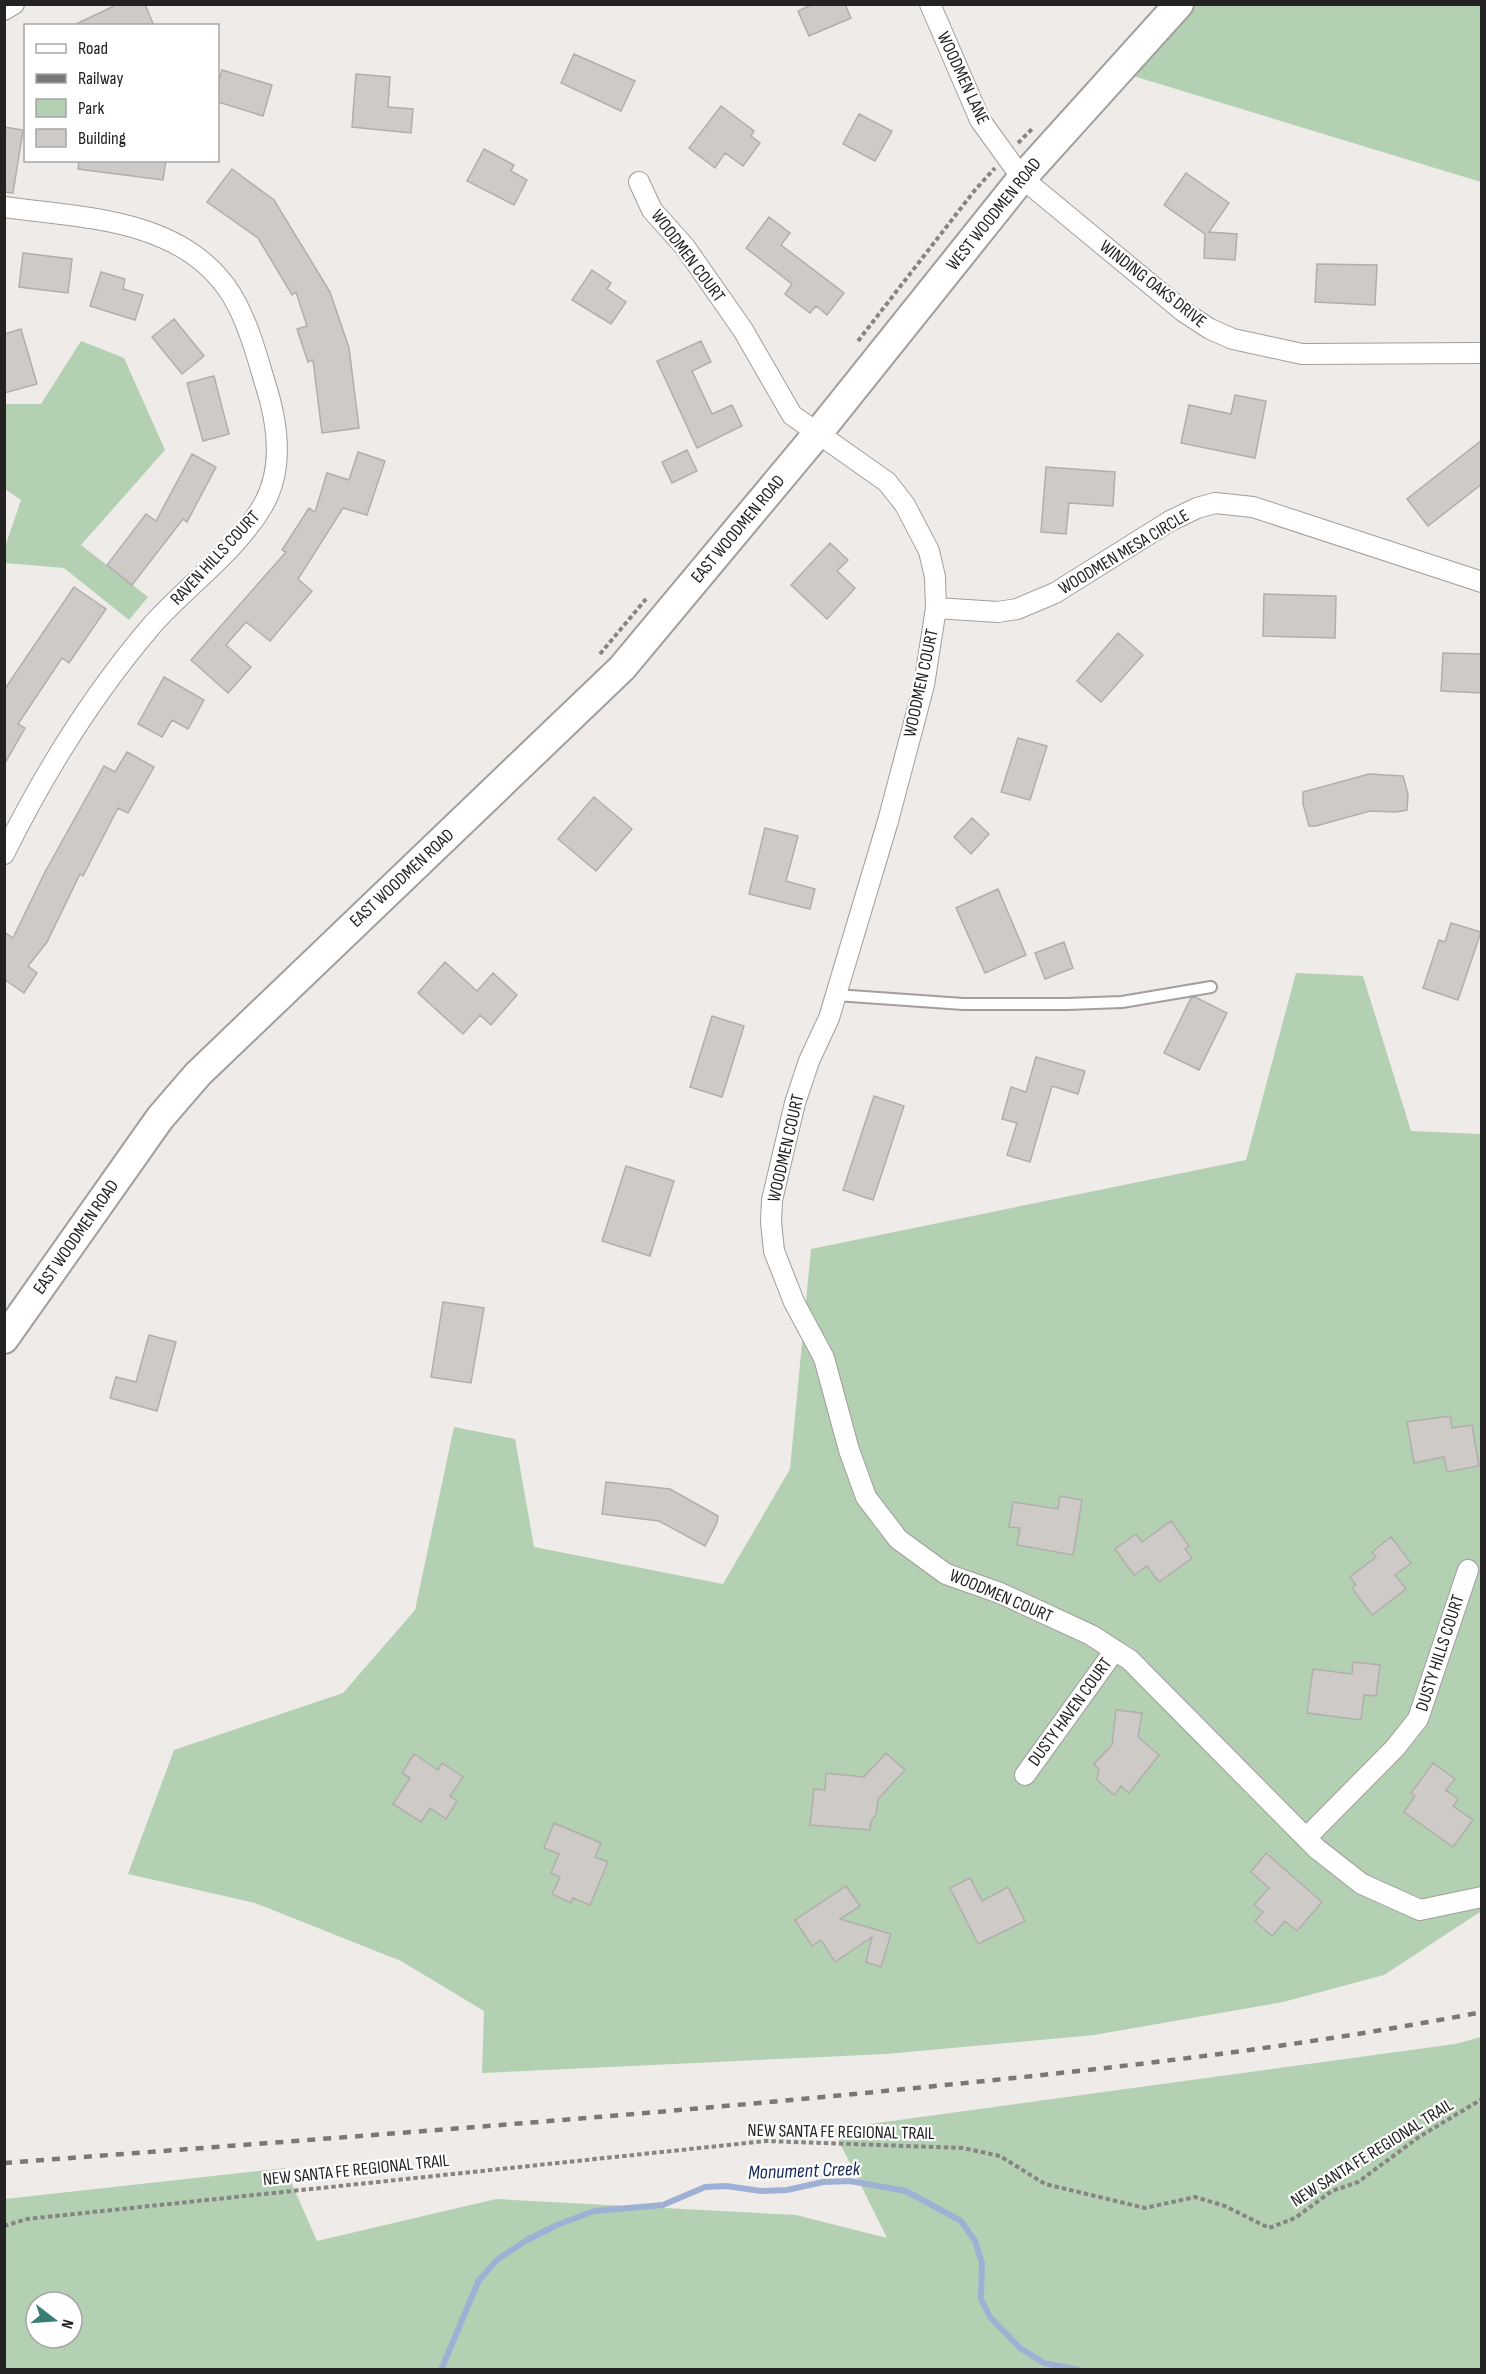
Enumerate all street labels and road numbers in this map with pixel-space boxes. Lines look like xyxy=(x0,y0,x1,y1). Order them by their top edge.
street label: WOODMEN LANE xyxy=(932,28,994,128)
street label: WEST WOODMEN ROAD xyxy=(942,153,1046,275)
street label: WOODMEN COURT xyxy=(646,206,730,306)
street label: WINDING OAKS DRIVE xyxy=(1095,236,1211,332)
street label: EAST WOODMEN ROAD xyxy=(687,471,789,587)
street label: WOODMEN MESA CIRCLE xyxy=(1055,505,1193,599)
street label: RAVEN HILLS COURT xyxy=(166,506,264,610)
street label: WOODMEN COURT xyxy=(899,627,943,739)
street label: EAST WOODMEN ROAD xyxy=(346,824,458,932)
street label: WOODMEN COURT xyxy=(763,1092,809,1204)
street label: EAST WOODMEN ROAD xyxy=(29,1176,123,1298)
street label: WOODMEN COURT xyxy=(946,1565,1056,1627)
street label: DUSTY HILLS COURT xyxy=(1411,1592,1469,1714)
street label: DUSTY HAVEN COURT xyxy=(1024,1654,1116,1770)
street label: NEW SANTA FE REGIONAL TRAIL xyxy=(1287,2094,1457,2212)
street label: NEW SANTA FE REGIONAL TRAIL xyxy=(747,2120,935,2144)
street label: NEW SANTA FE REGIONAL TRAIL xyxy=(262,2150,451,2190)

